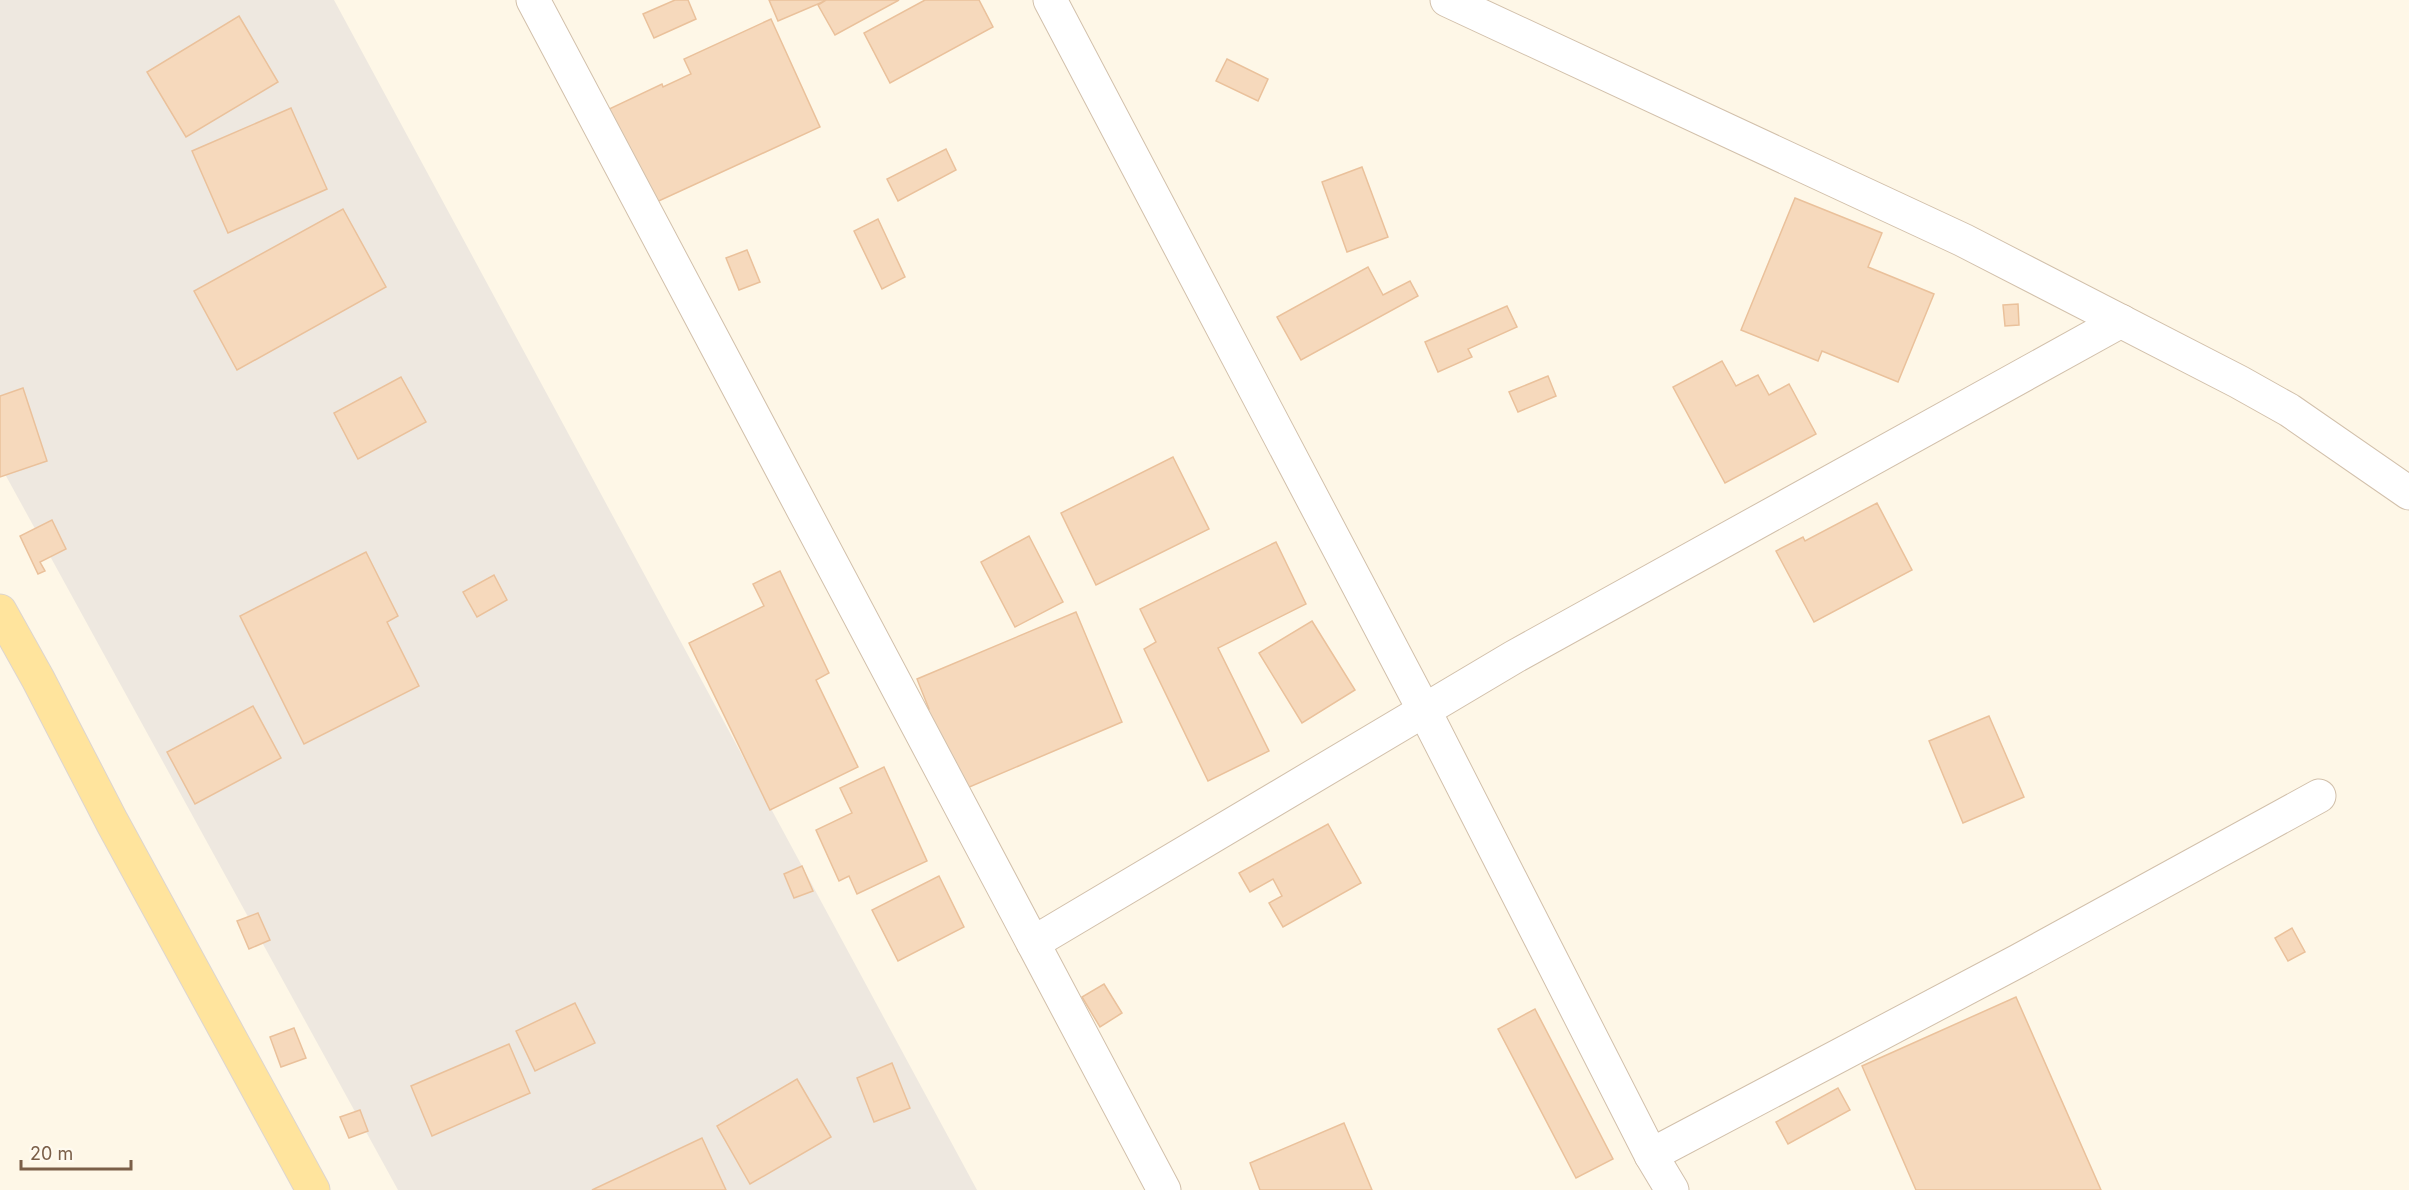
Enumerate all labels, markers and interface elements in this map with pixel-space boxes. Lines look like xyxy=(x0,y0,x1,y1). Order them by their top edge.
scale bar xyxy=(21,1133,130,1171)
text: 20 m xyxy=(30,1143,73,1164)

